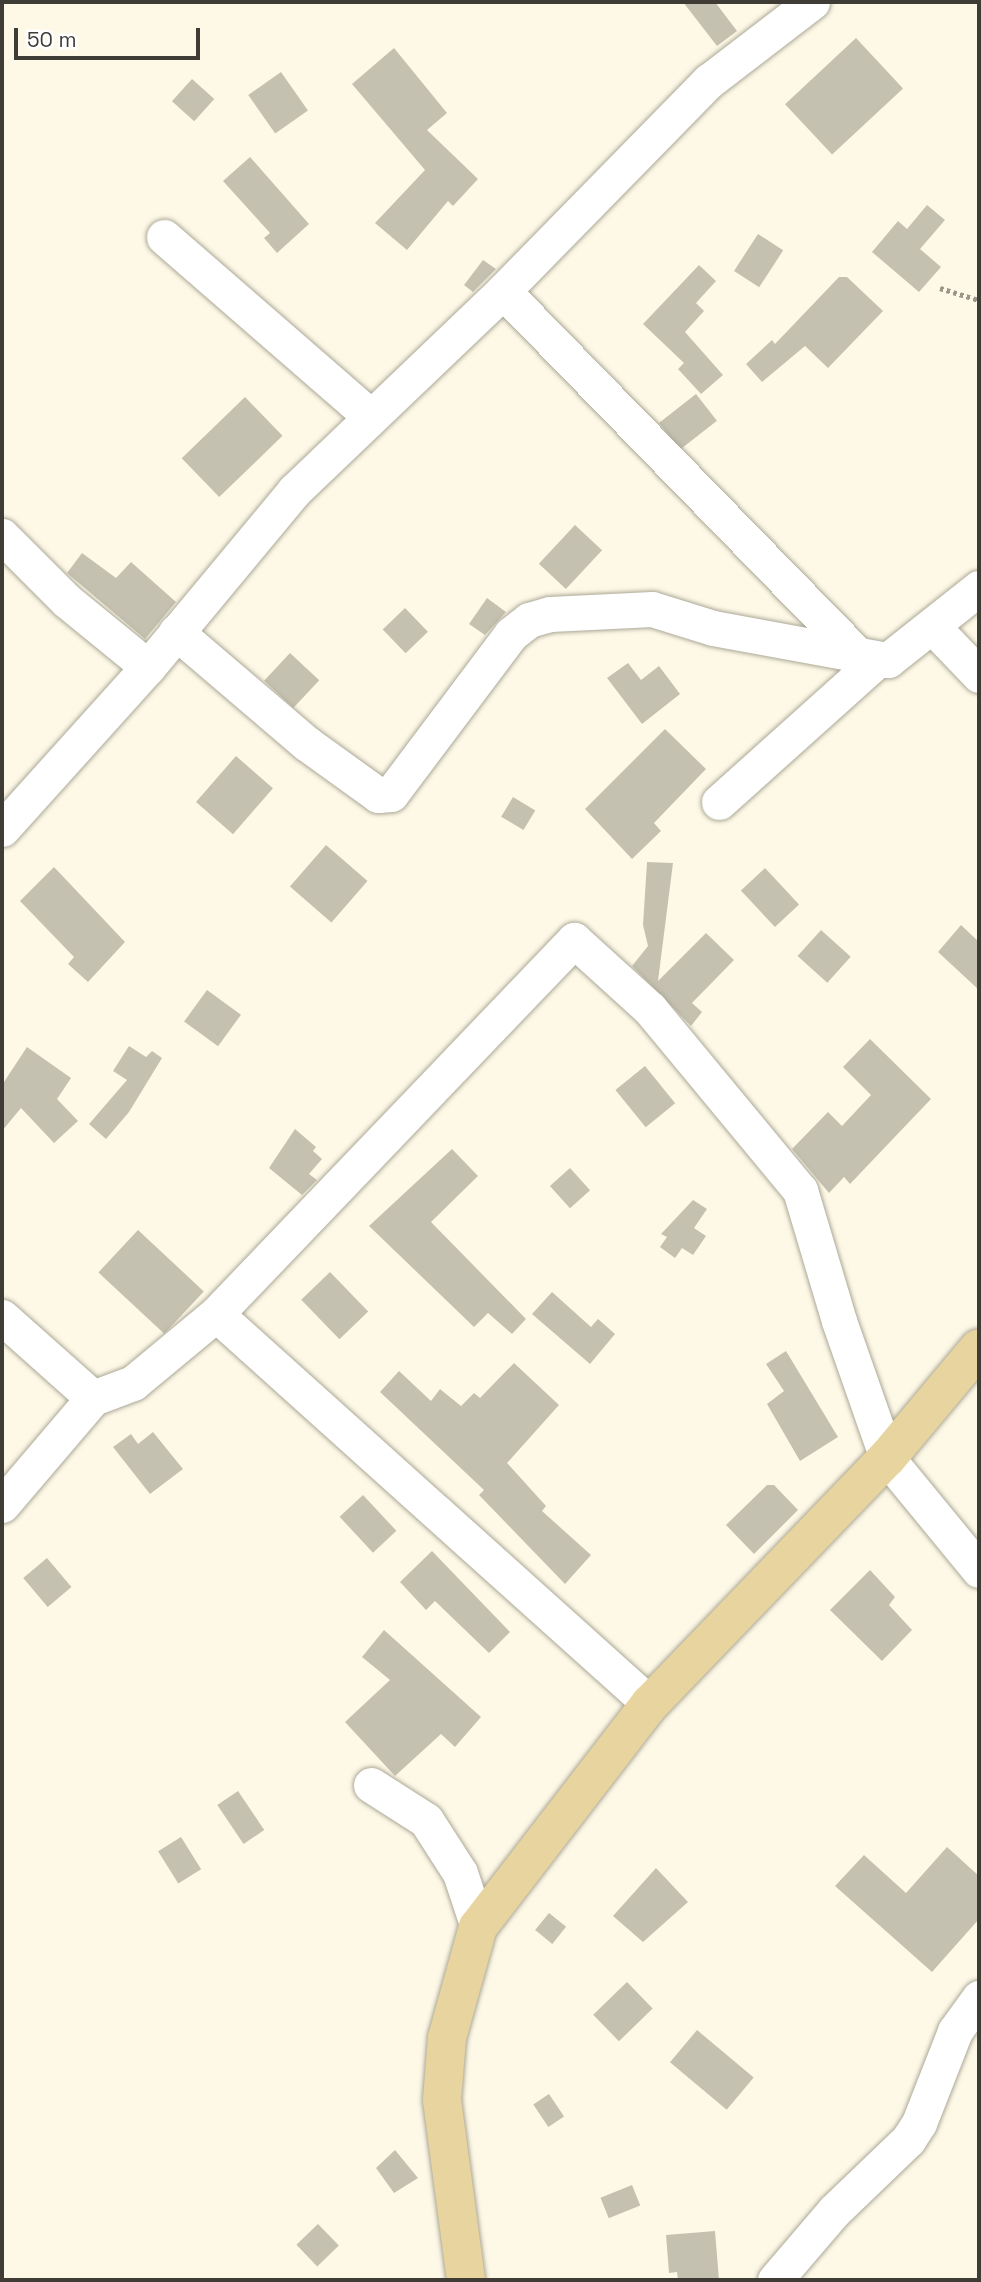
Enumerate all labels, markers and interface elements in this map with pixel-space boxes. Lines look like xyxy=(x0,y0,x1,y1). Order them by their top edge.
scale bar xyxy=(18,14,203,58)
text: 50 m xyxy=(27,26,77,53)

